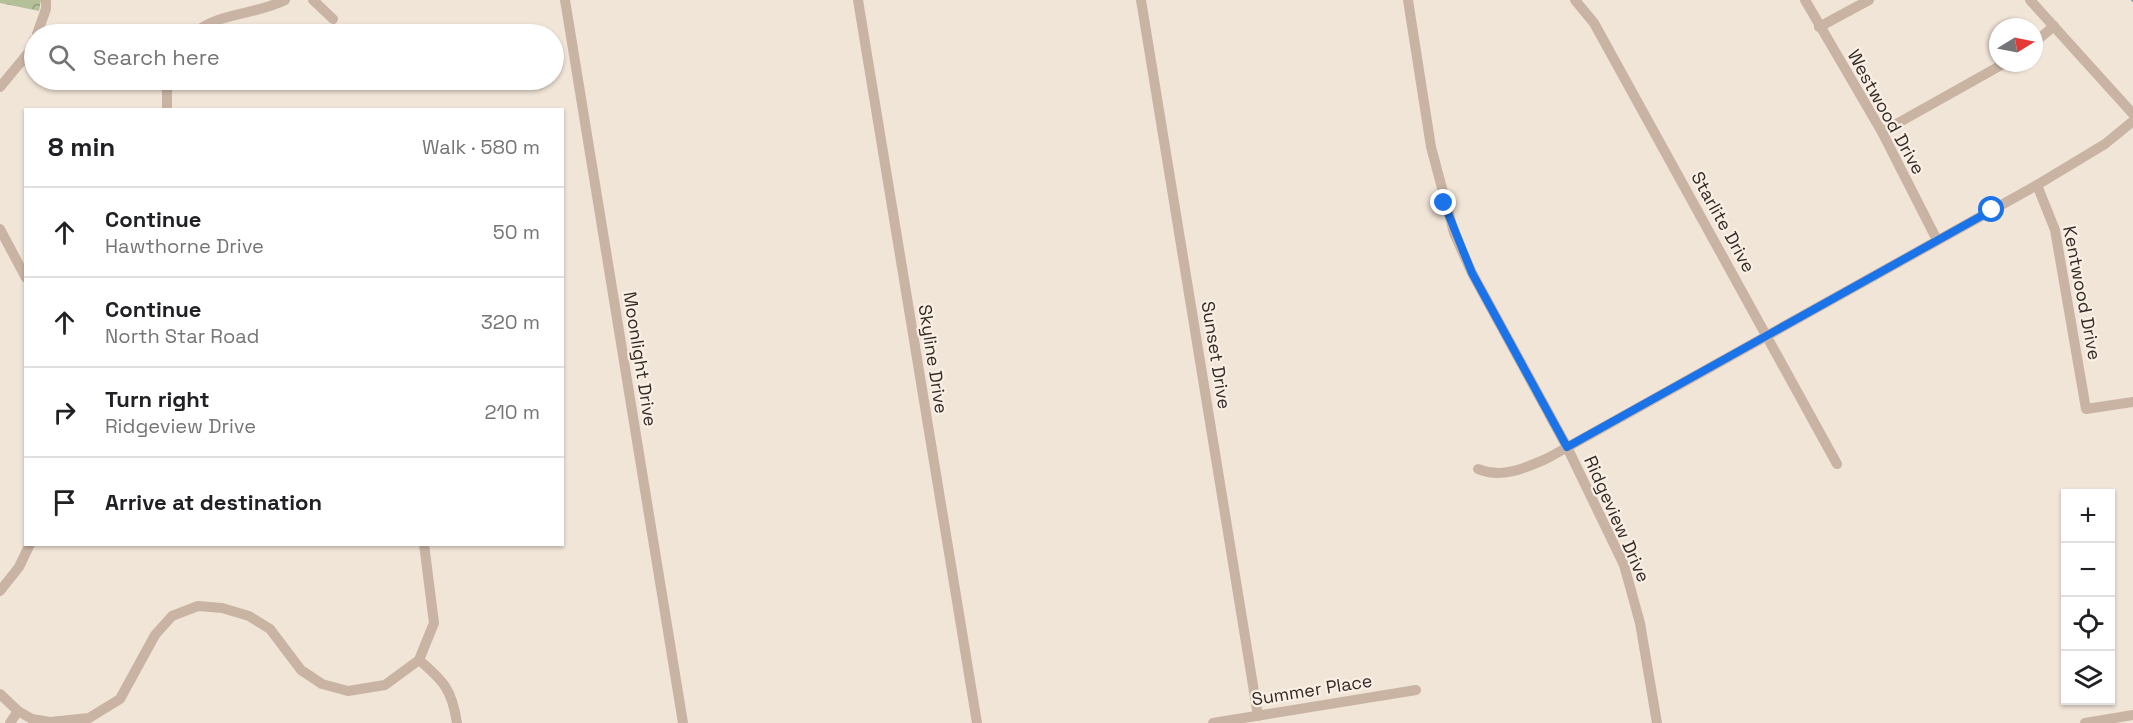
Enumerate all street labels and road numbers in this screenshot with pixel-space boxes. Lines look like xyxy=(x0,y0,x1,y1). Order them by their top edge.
street label: Westwood Drive xyxy=(1843,45,1930,178)
street label: Starlite Drive xyxy=(1686,167,1761,276)
street label: Kentwood Drive xyxy=(2058,224,2107,362)
street label: Moonlight Drive xyxy=(618,290,662,428)
street label: Sunset Drive xyxy=(1197,299,1236,411)
street label: Skyline Drive xyxy=(914,303,953,415)
street label: Ridgeview Drive xyxy=(1579,452,1656,586)
street label: Summer Place xyxy=(1250,669,1374,710)

